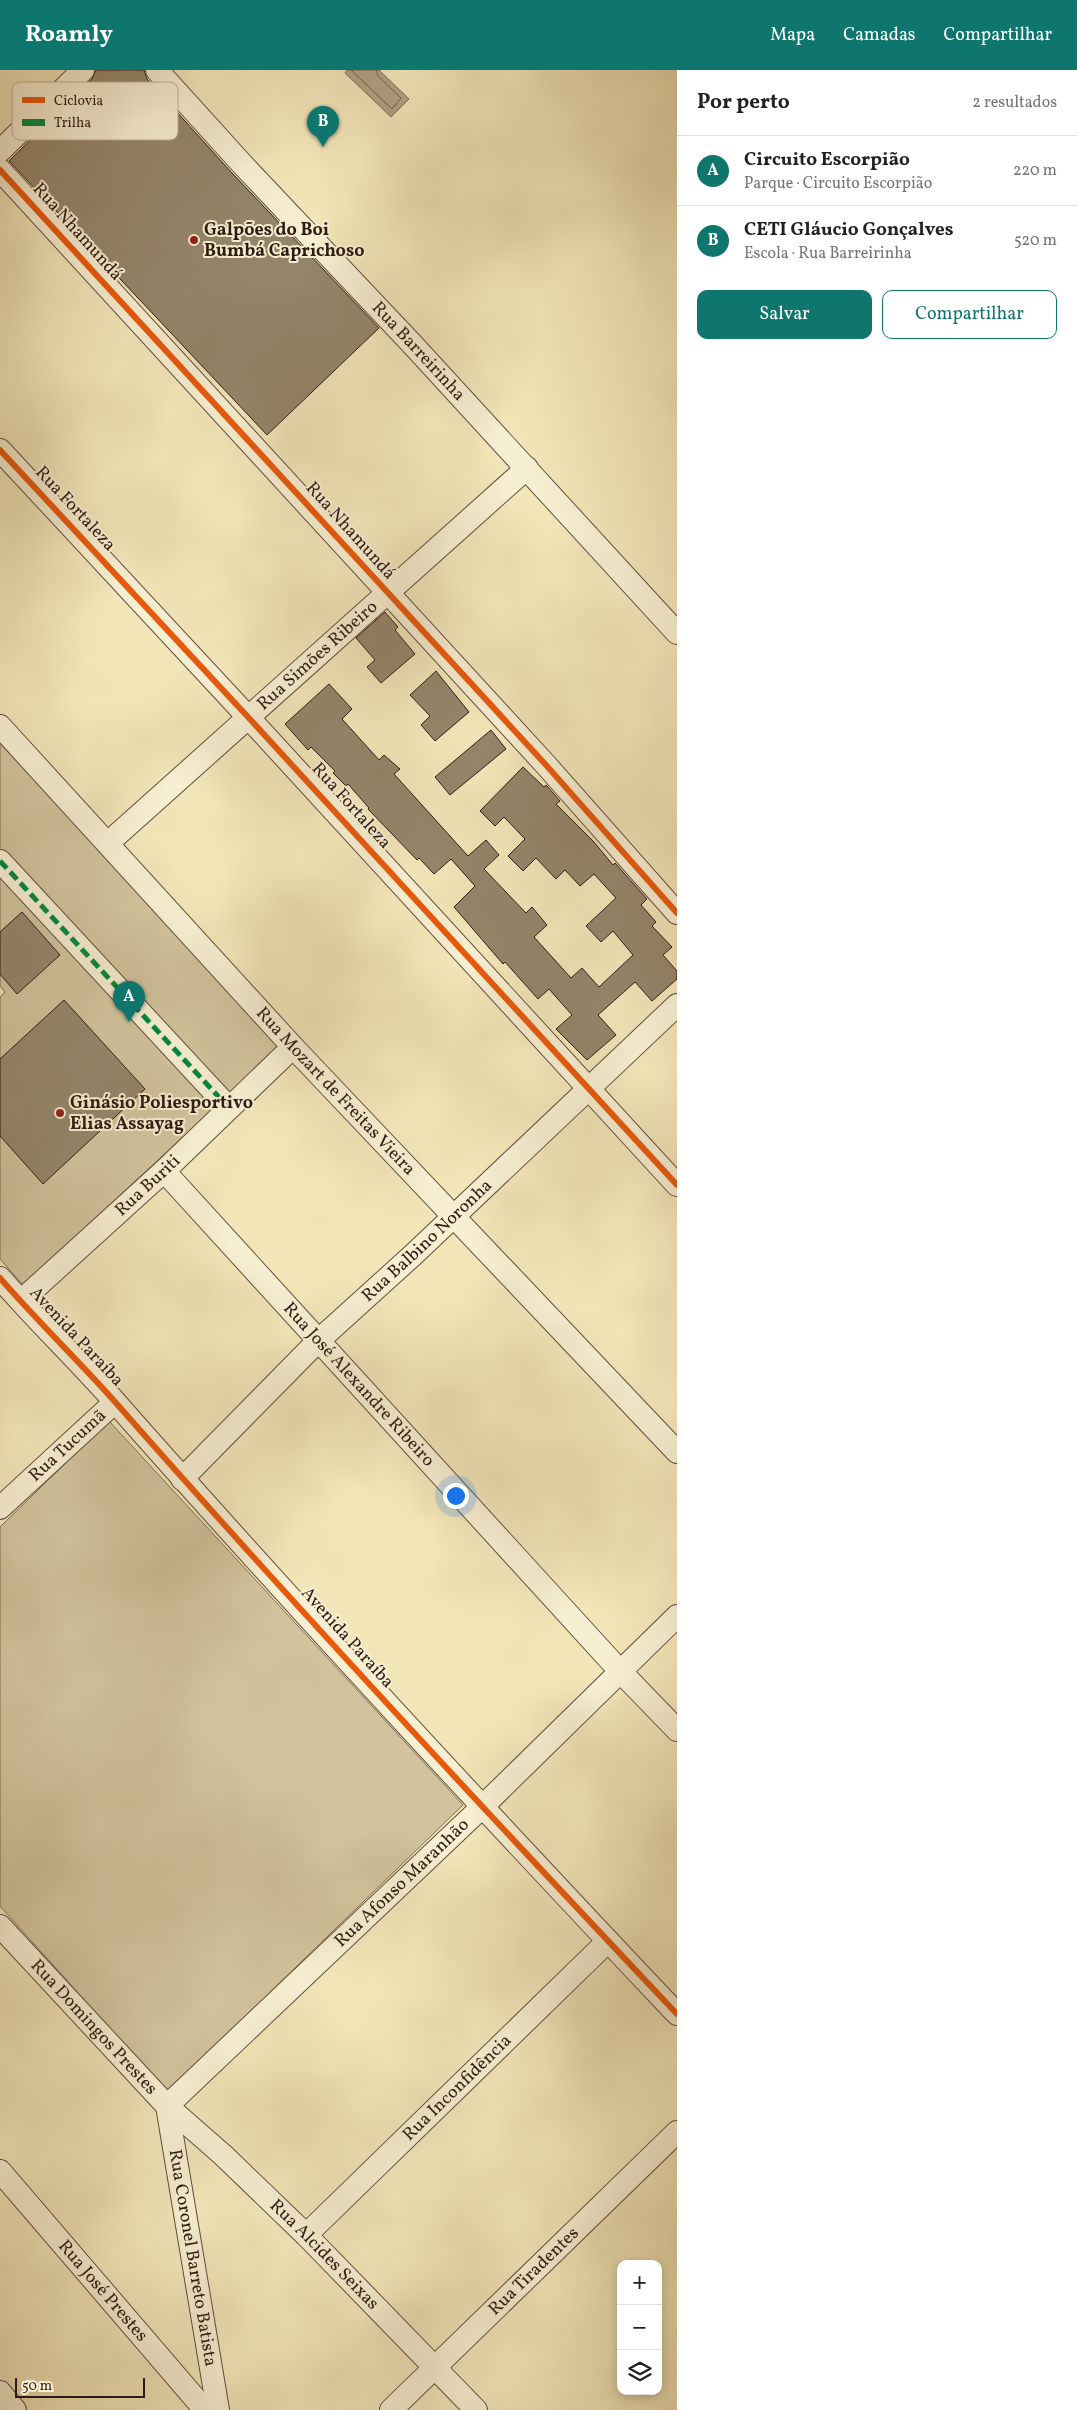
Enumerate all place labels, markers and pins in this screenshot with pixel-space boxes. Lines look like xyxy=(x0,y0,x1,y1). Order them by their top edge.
pin: B xyxy=(307,106,339,147)
place label: Galpões do Boi Bumbá Caprichoso xyxy=(204,218,365,264)
marker: Galpões do Boi Bumbá Caprichoso xyxy=(188,234,200,246)
pin: A xyxy=(113,981,145,1022)
place label: Ginásio Poliesportivo Elias Assayag xyxy=(70,1091,253,1137)
marker: Ginásio Poliesportivo Elias Assayag xyxy=(54,1107,66,1119)

